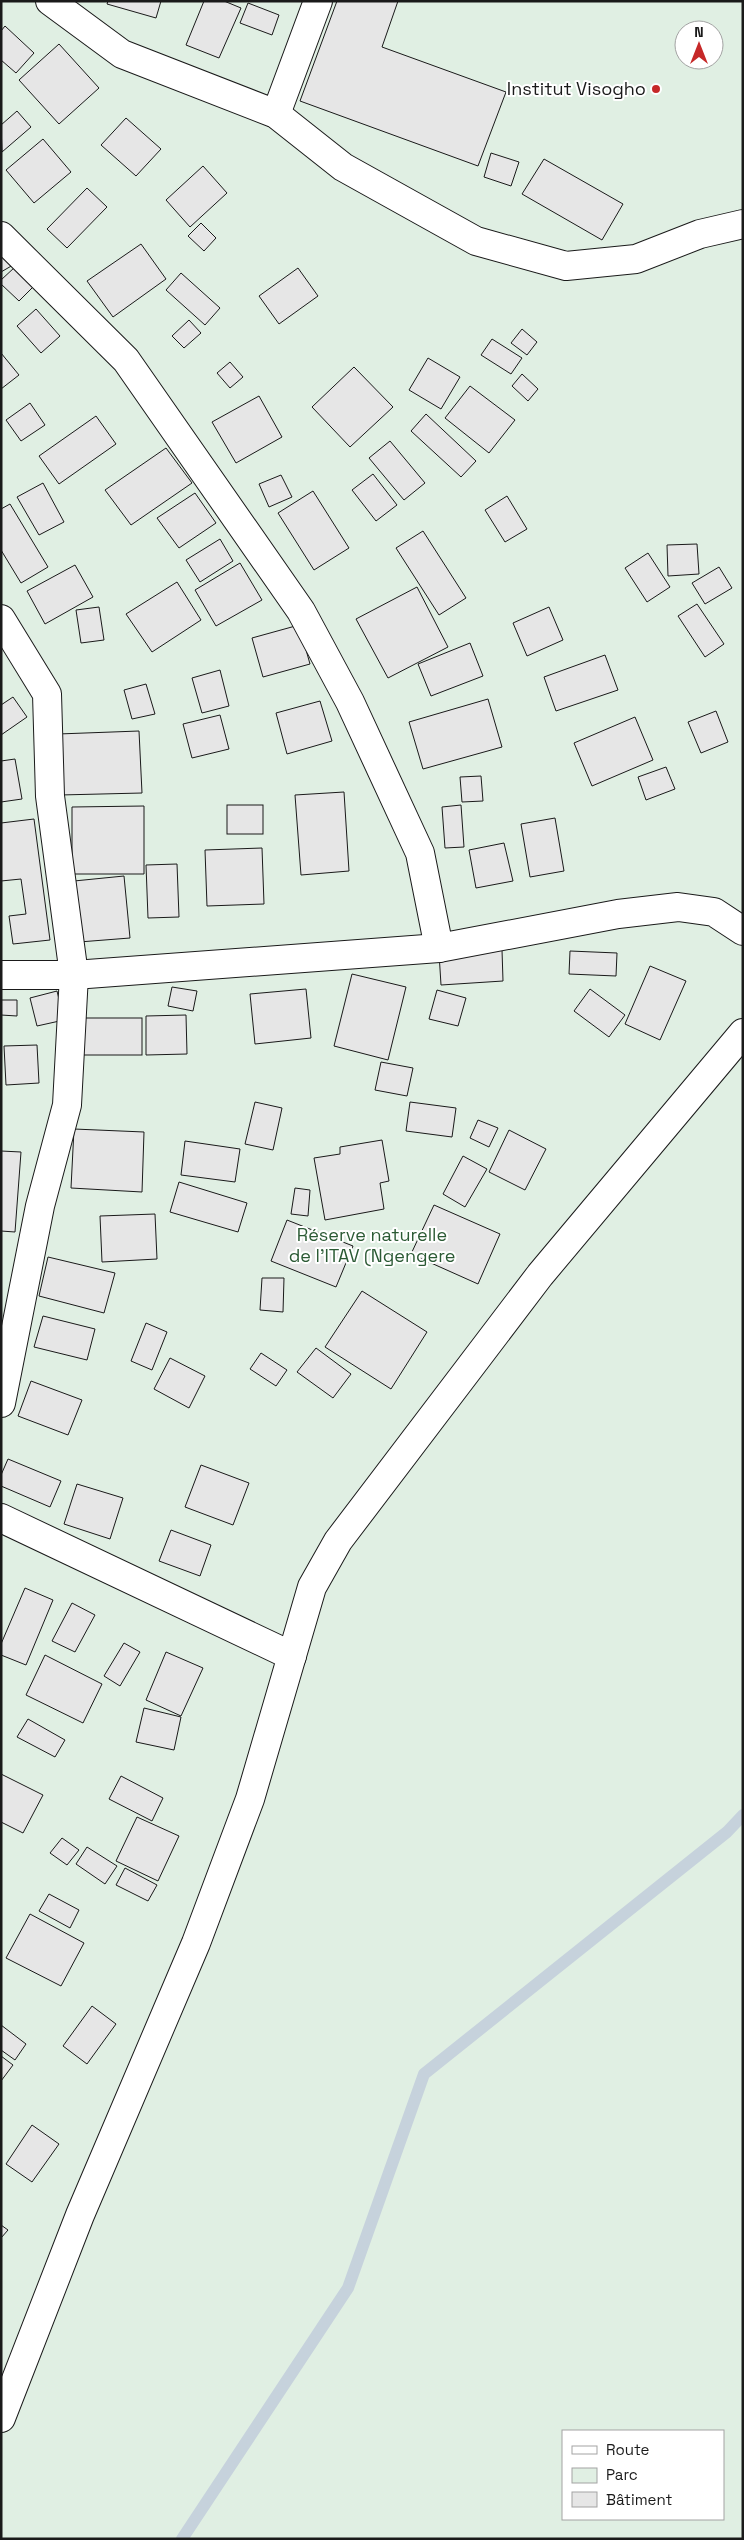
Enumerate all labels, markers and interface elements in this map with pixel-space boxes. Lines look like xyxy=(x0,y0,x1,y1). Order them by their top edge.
north arrow xyxy=(674,20,724,70)
text: N xyxy=(694,23,704,41)
place label: Institut Visogho xyxy=(507,77,646,100)
marker: Institut Visogho xyxy=(650,83,662,95)
park label: Réserve naturelle de l'ITAV (Ngengere xyxy=(289,1223,455,1267)
legend xyxy=(562,2430,724,2520)
text: Route xyxy=(606,2440,650,2459)
text: Parc xyxy=(606,2465,638,2484)
text: Bâtiment xyxy=(606,2490,672,2509)

